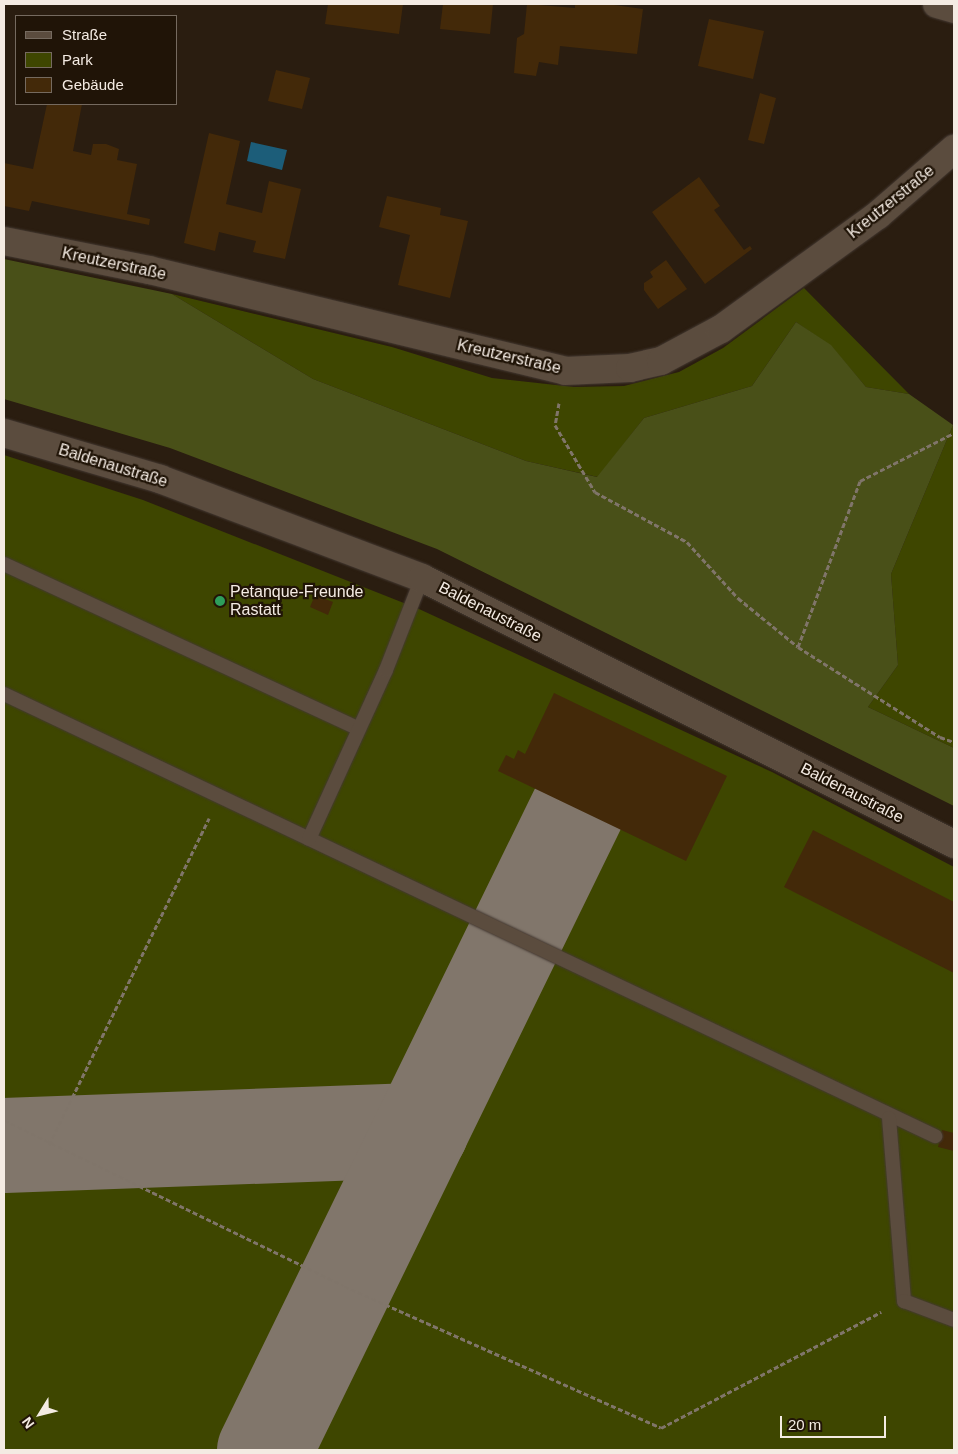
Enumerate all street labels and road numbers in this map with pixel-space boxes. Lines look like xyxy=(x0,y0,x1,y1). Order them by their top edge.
street label: Kreutzerstraße xyxy=(844,161,938,243)
street label: Kreutzerstraße xyxy=(60,244,168,284)
street label: Kreutzerstraße xyxy=(455,336,563,378)
street label: Baldenaustraße xyxy=(56,440,170,492)
street label: Baldenaustraße xyxy=(435,578,545,646)
street label: Baldenaustraße xyxy=(797,759,907,827)

